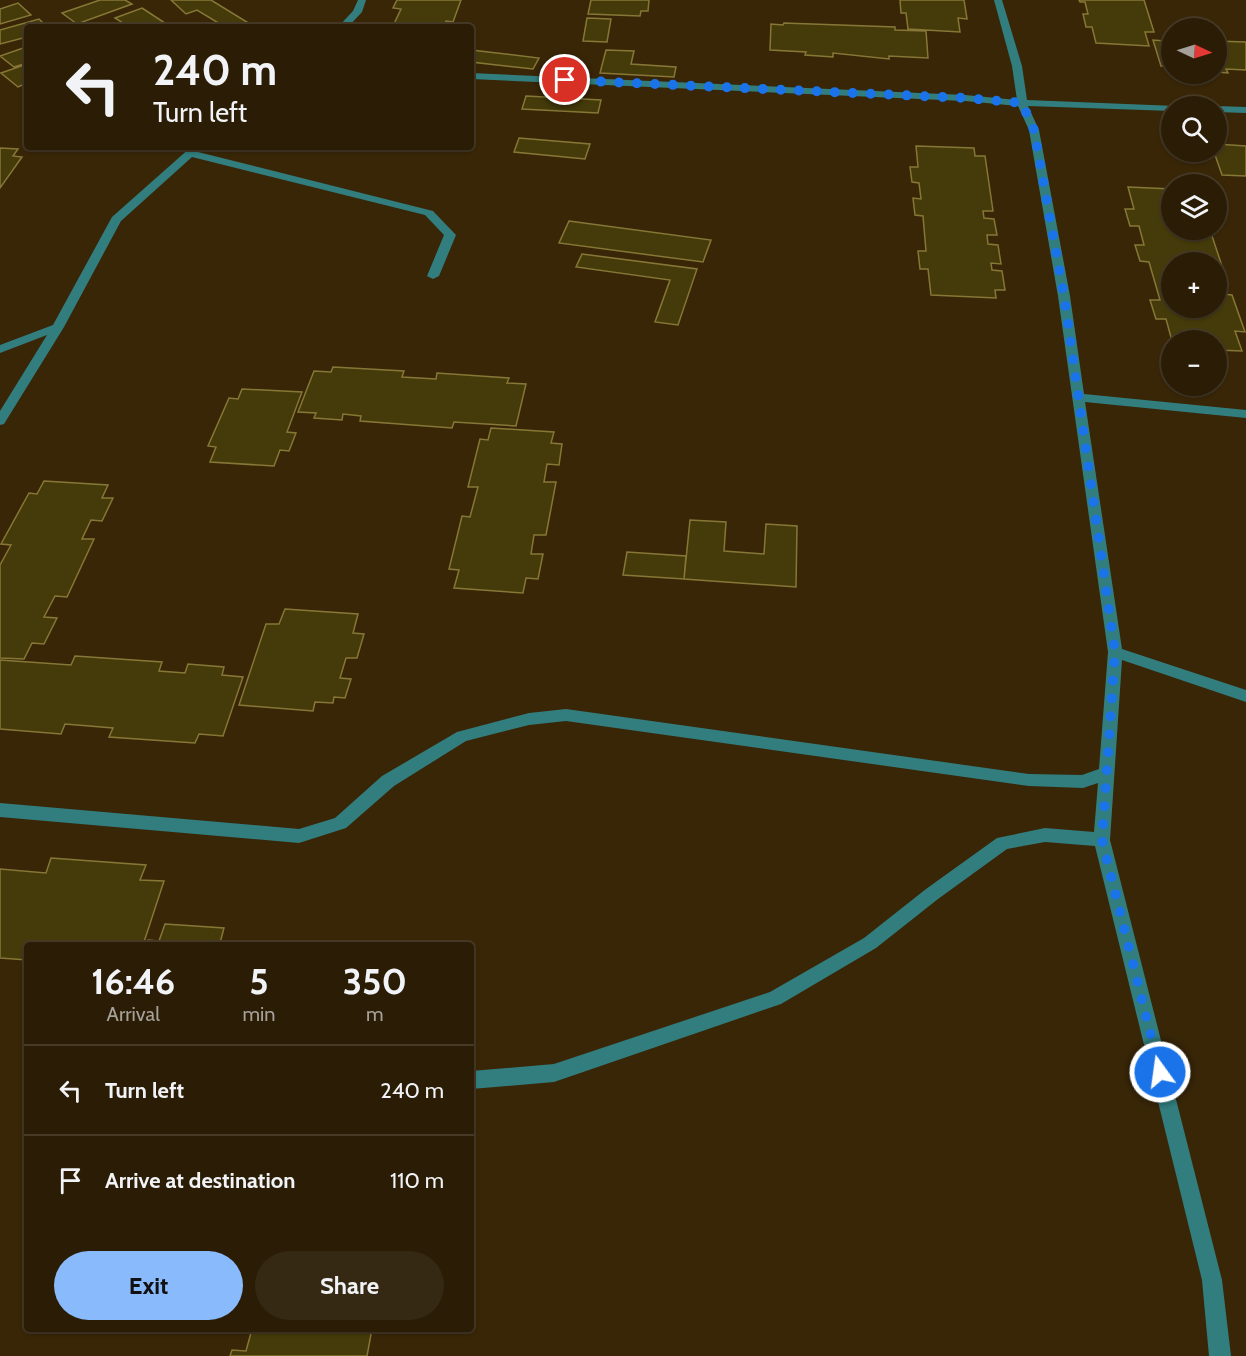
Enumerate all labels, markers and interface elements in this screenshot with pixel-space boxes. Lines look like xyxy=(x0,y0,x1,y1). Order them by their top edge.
north arrow xyxy=(1161,18,1227,84)
map controls xyxy=(1161,18,1227,396)
text: 240 m xyxy=(153,44,277,96)
icon: left xyxy=(54,48,132,126)
pin xyxy=(539,54,590,105)
icon: arrive xyxy=(548,63,581,96)
text: Turn left xyxy=(153,96,247,129)
button: search xyxy=(1161,96,1227,162)
button: layers xyxy=(1161,174,1227,240)
button: + xyxy=(1161,252,1227,318)
button: − xyxy=(1161,330,1227,396)
text: 16:46 xyxy=(91,959,175,1003)
text: 5 xyxy=(249,959,269,1003)
text: 350 xyxy=(343,959,407,1003)
text: Arrival xyxy=(107,1002,160,1026)
text: min xyxy=(242,1002,275,1026)
text: m xyxy=(366,1002,383,1026)
position arrow xyxy=(1128,1040,1192,1104)
icon: left xyxy=(54,1074,87,1107)
text: Turn left xyxy=(105,1077,184,1104)
text: 240 m xyxy=(380,1077,444,1104)
icon: arrive xyxy=(54,1164,87,1197)
text: Arrive at destination xyxy=(105,1167,295,1194)
text: 110 m xyxy=(390,1167,444,1194)
button: Exit xyxy=(54,1251,243,1320)
button: Share xyxy=(255,1251,444,1320)

